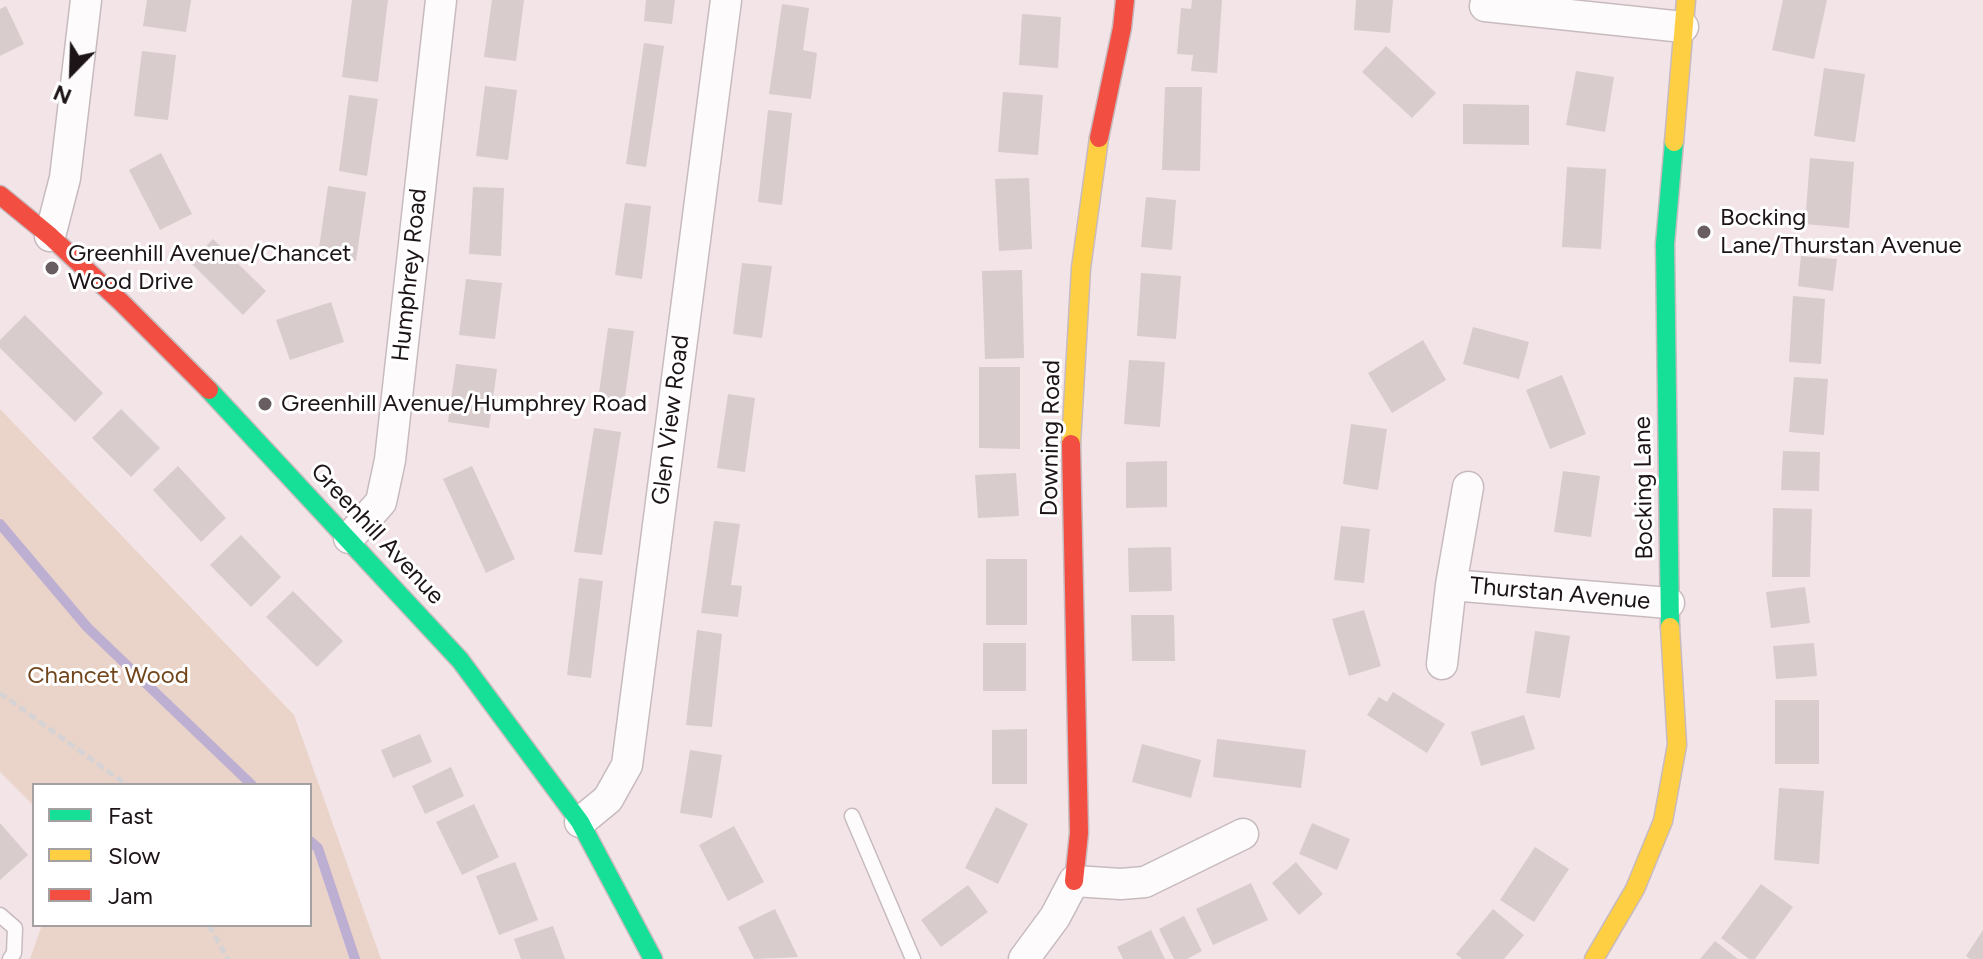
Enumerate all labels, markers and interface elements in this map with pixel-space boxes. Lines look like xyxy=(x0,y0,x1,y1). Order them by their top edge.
north arrow xyxy=(32,32,112,112)
text: N xyxy=(49,79,76,110)
street label: Humphrey Road xyxy=(387,187,433,363)
place label: Bocking Lane/Thurstan Avenue xyxy=(1720,204,1962,260)
marker: Bocking Lane/Thurstan Avenue xyxy=(1695,223,1713,241)
place label: Greenhill Avenue/Chancet Wood Drive xyxy=(68,240,351,296)
marker: Greenhill Avenue/Chancet Wood Drive xyxy=(43,259,61,277)
street label: Glen View Road xyxy=(646,333,696,507)
street label: Downing Road xyxy=(1035,359,1067,517)
place label: Greenhill Avenue/Humphrey Road xyxy=(281,390,647,418)
marker: Greenhill Avenue/Humphrey Road xyxy=(256,395,274,413)
street label: Bocking Lane xyxy=(1628,416,1660,560)
street label: Greenhill Avenue xyxy=(304,457,450,611)
street label: Thurstan Avenue xyxy=(1469,572,1651,616)
park label: Chancet Wood xyxy=(27,662,189,690)
legend xyxy=(32,783,312,927)
text: Fast xyxy=(108,801,153,830)
text: Slow xyxy=(108,841,160,870)
text: Jam xyxy=(108,881,153,910)

